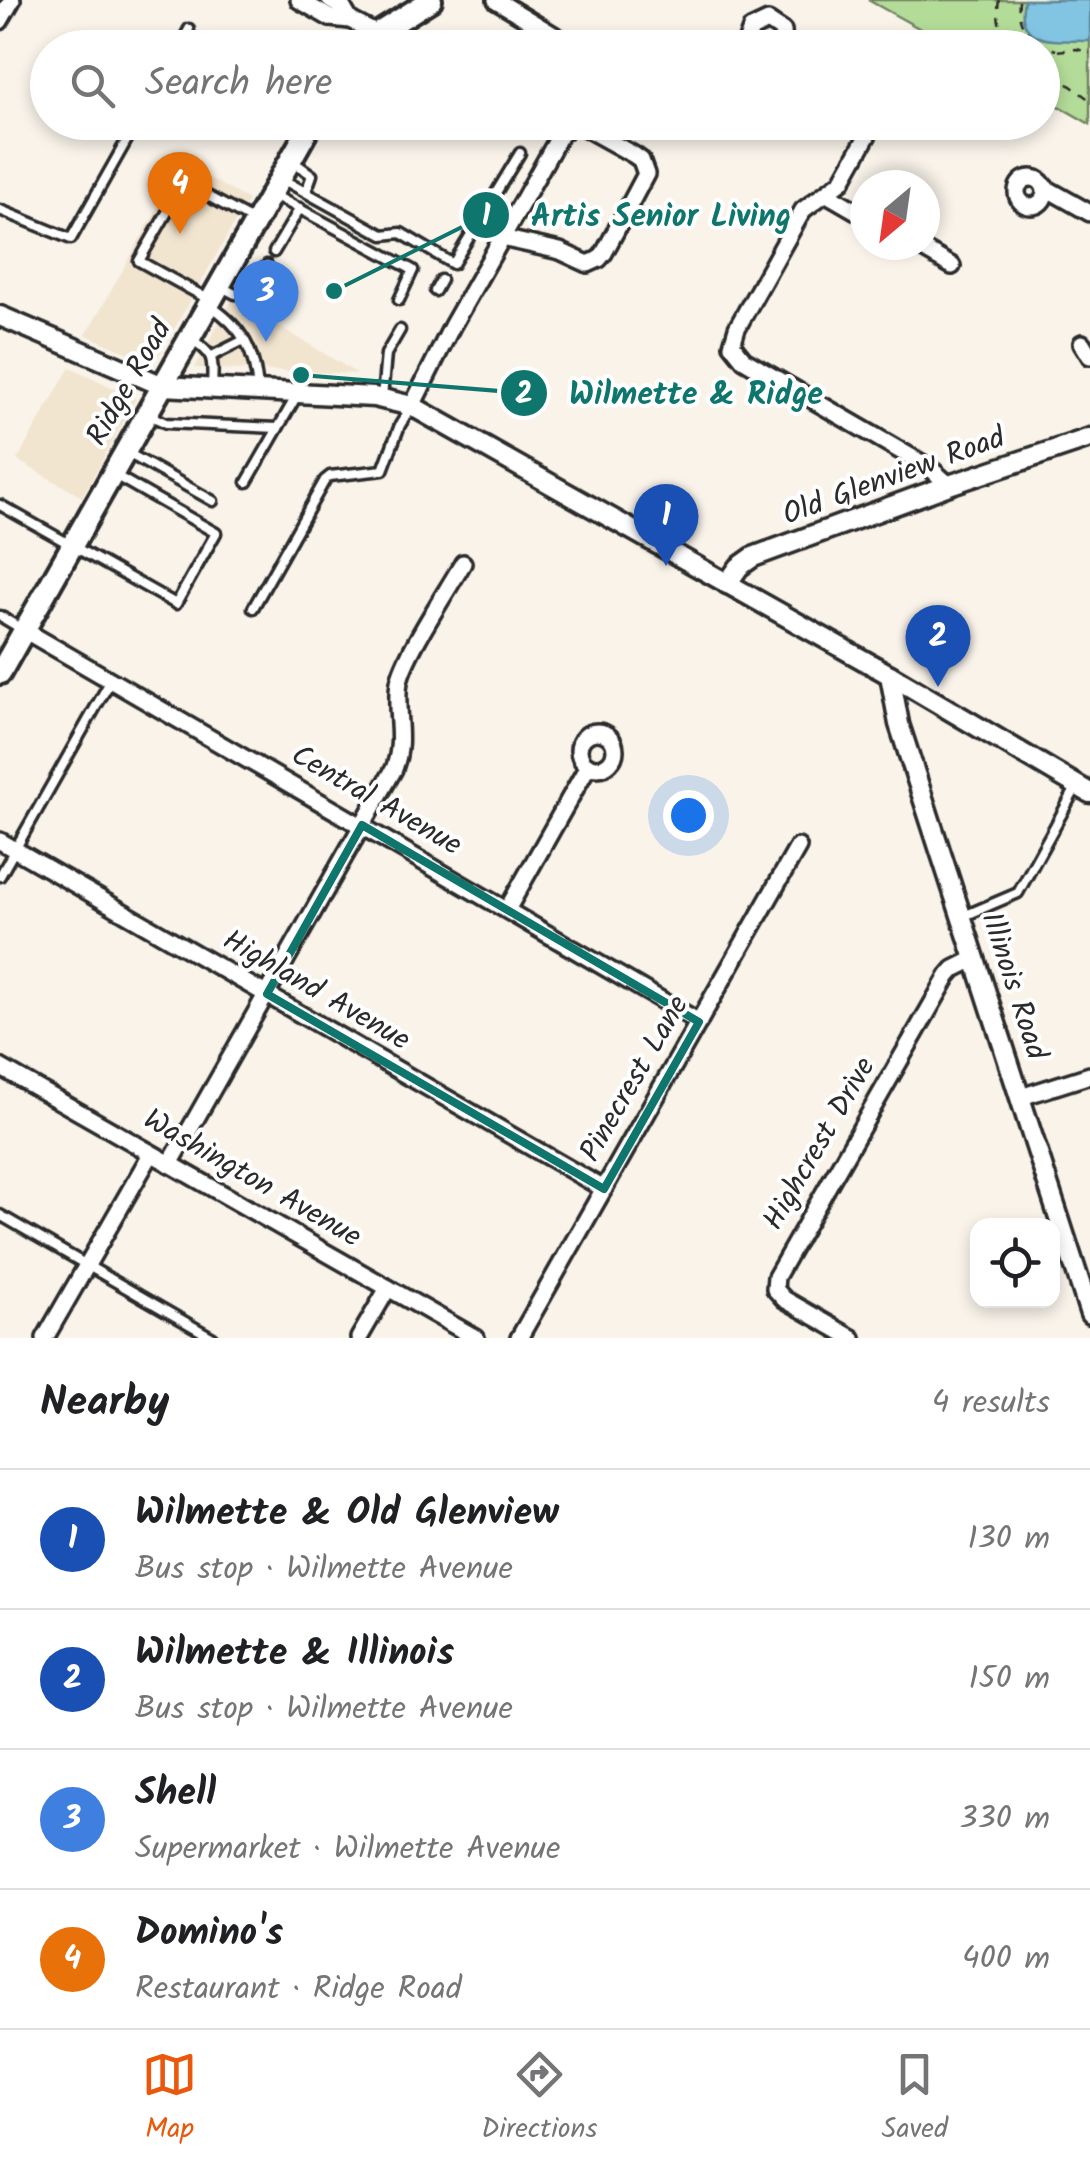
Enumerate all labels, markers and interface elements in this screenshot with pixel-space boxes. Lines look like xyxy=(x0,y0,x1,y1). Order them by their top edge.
search box xyxy=(30,30,1060,140)
text: Search here xyxy=(145,55,332,115)
icon: search xyxy=(65,58,120,113)
pin: 4 xyxy=(148,152,212,234)
north arrow xyxy=(850,170,940,260)
callout: Artis Senior Living xyxy=(461,184,811,246)
text: Artis Senior Living xyxy=(531,192,791,243)
text: 1 xyxy=(481,193,491,241)
pin: 3 xyxy=(234,260,298,342)
street label: Ridge Road xyxy=(74,310,186,455)
callout: Wilmette & Ridge xyxy=(499,362,843,424)
text: Wilmette & Ridge xyxy=(569,370,823,421)
text: 2 xyxy=(515,371,533,419)
street label: Old Glenview Road xyxy=(776,414,1013,539)
pin: 1 xyxy=(634,484,698,566)
pin: 2 xyxy=(906,604,970,687)
street label: Central Avenue xyxy=(281,733,471,869)
your location xyxy=(663,790,714,841)
street label: Illinois Road xyxy=(967,906,1060,1067)
street label: Highland Avenue xyxy=(213,918,419,1064)
street label: Pinecrest Lane xyxy=(568,986,702,1172)
street label: Highcrest Drive xyxy=(751,1048,889,1240)
street label: Washington Avenue xyxy=(134,1097,370,1261)
map controls xyxy=(970,1218,1060,1308)
button: locate xyxy=(970,1218,1060,1308)
text: Nearby xyxy=(40,1370,169,1437)
text: 4 results xyxy=(932,1378,1050,1429)
text: Wilmette & Old Glenview xyxy=(135,1484,559,1544)
text: 1 xyxy=(68,1514,77,1565)
text: 130 m xyxy=(967,1514,1050,1565)
text: Bus stop · Wilmette Avenue xyxy=(135,1544,513,1595)
text: Wilmette & Illinois xyxy=(135,1624,454,1684)
text: 2 xyxy=(63,1654,82,1705)
text: 150 m xyxy=(968,1654,1050,1705)
text: Bus stop · Wilmette Avenue xyxy=(135,1684,513,1735)
text: Shell xyxy=(135,1764,216,1824)
text: 3 xyxy=(64,1794,81,1845)
text: 330 m xyxy=(959,1794,1050,1845)
text: Supermarket · Wilmette Avenue xyxy=(135,1824,560,1875)
text: Domino's xyxy=(135,1904,283,1964)
text: 4 xyxy=(64,1934,81,1985)
text: 400 m xyxy=(962,1934,1050,1985)
text: Restaurant · Ridge Road xyxy=(135,1964,462,2015)
tab: Map xyxy=(142,2047,197,2152)
tab: Directions xyxy=(481,2047,597,2152)
tab: Saved xyxy=(882,2047,948,2152)

